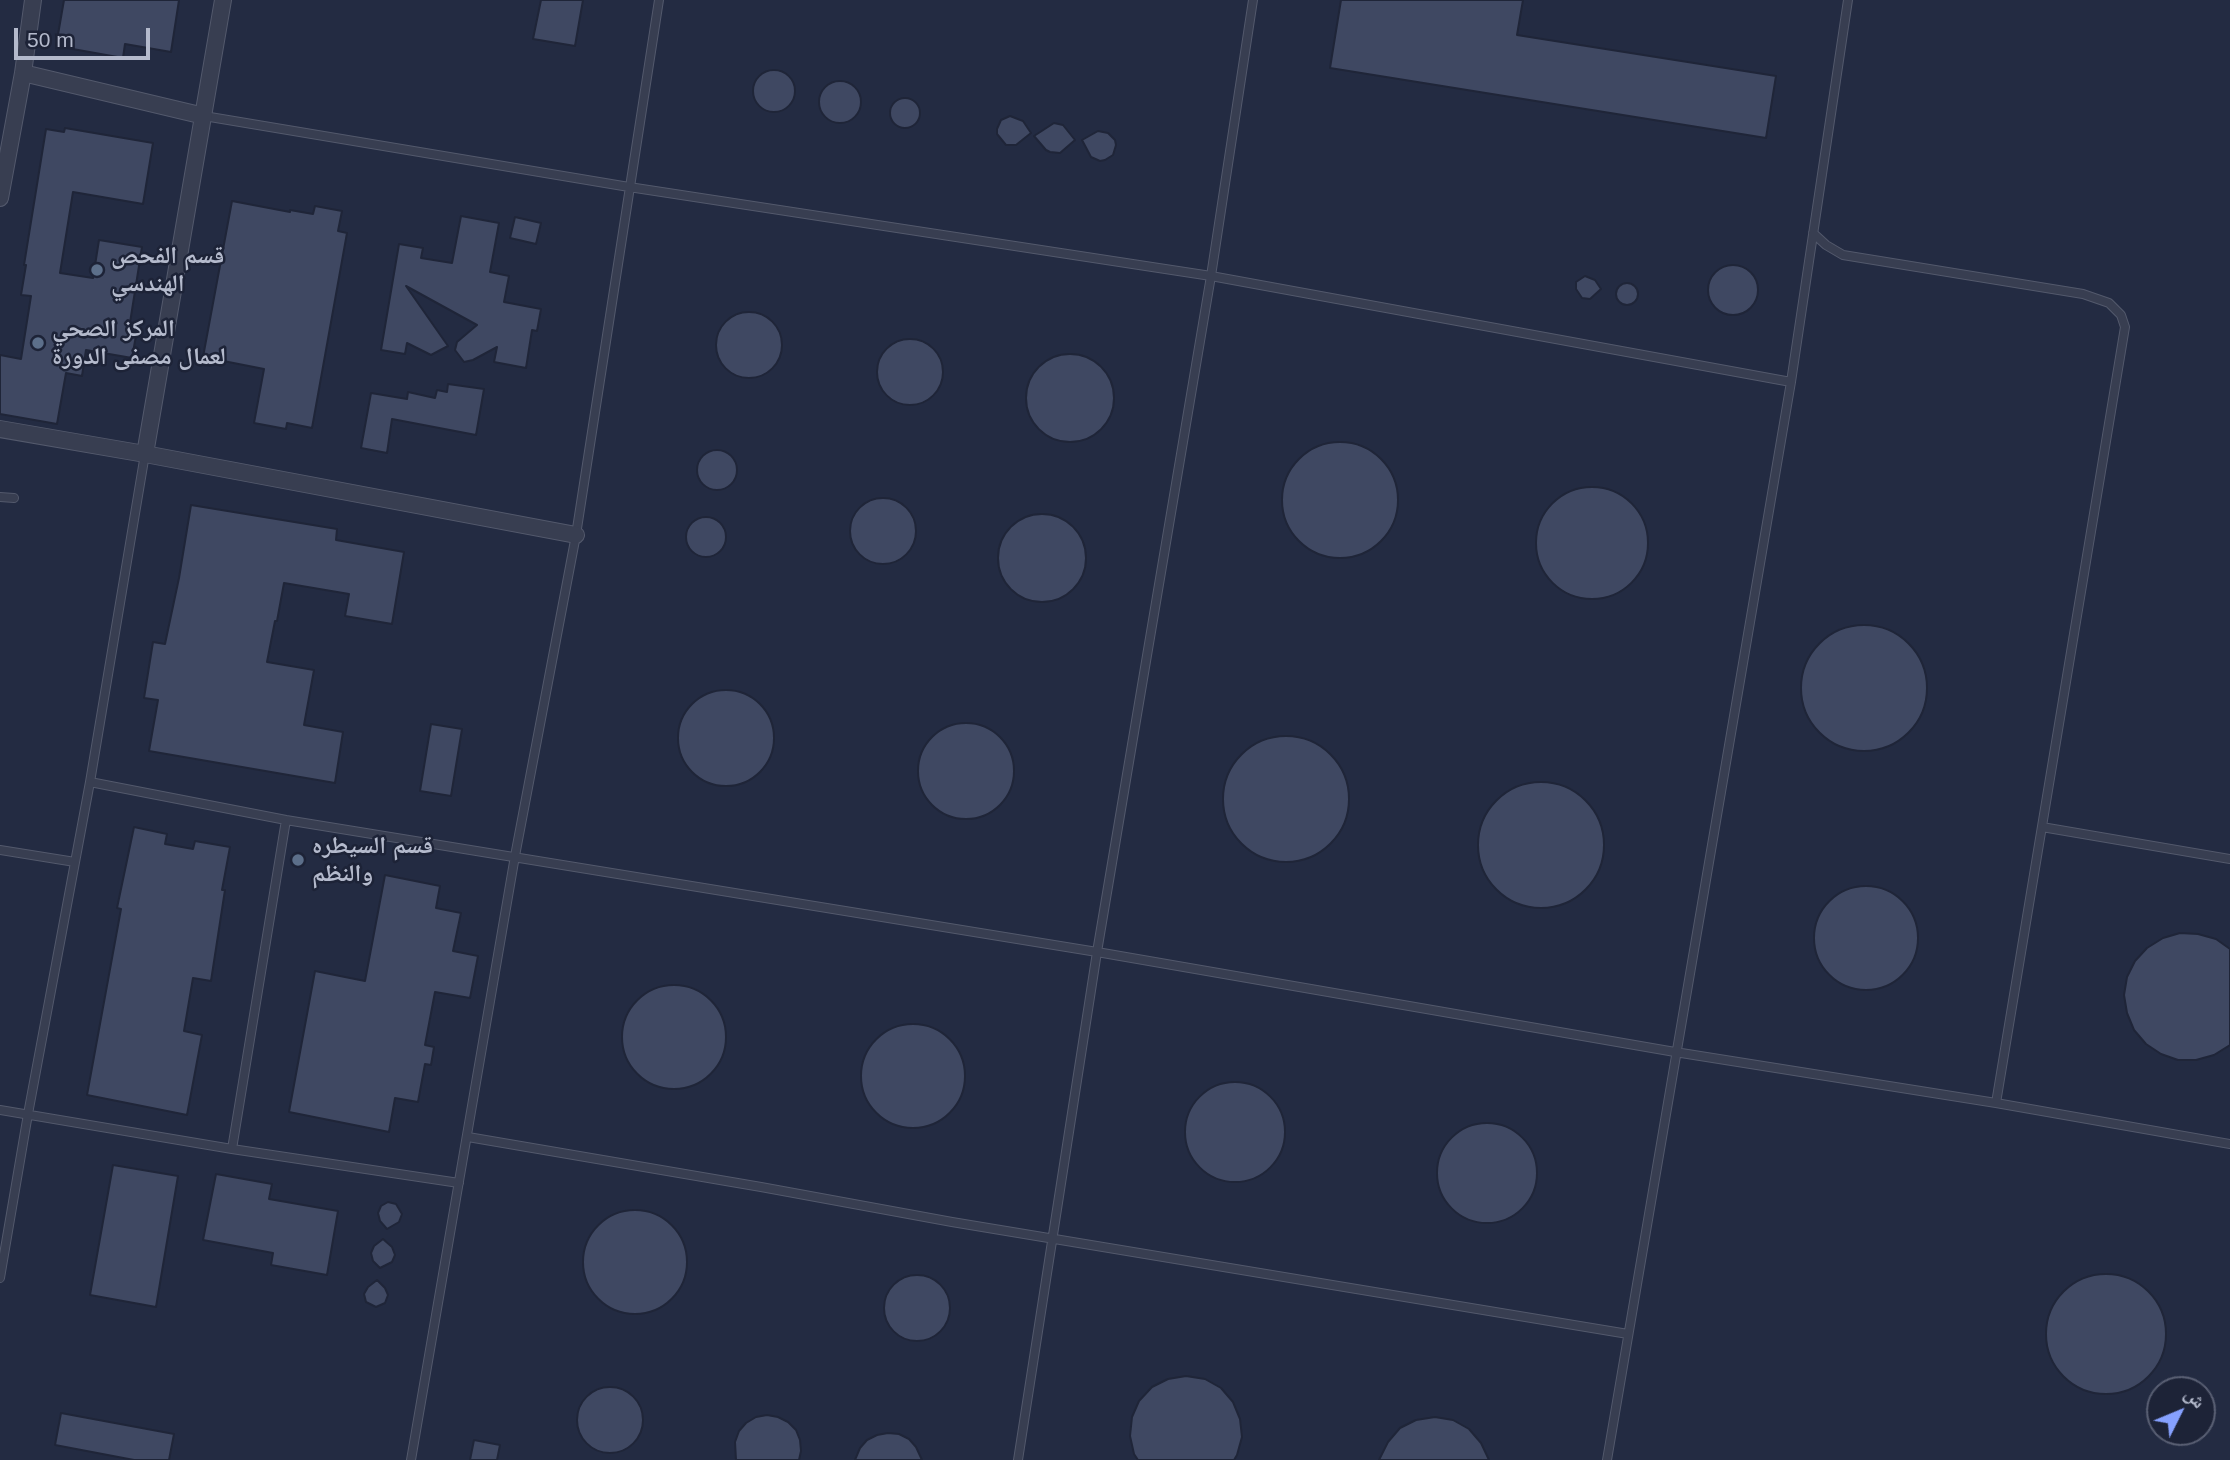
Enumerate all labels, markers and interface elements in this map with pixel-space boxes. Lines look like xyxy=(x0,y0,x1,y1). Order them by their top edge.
scale bar xyxy=(18,14,154,58)
text: 50 m xyxy=(27,28,74,51)
place label: قسم الفحص الهندسي xyxy=(111,242,224,298)
marker: قسم الفحص الهندسي xyxy=(89,262,105,278)
place label: المركز الصحي لعمال مصفى الدورة xyxy=(52,315,226,371)
marker: المركز الصحي لعمال مصفى الدورة xyxy=(30,335,46,351)
place label: قسم السيطره والنظم xyxy=(312,832,433,888)
marker: قسم السيطره والنظم xyxy=(290,852,306,868)
north arrow xyxy=(2146,1376,2216,1446)
text: ش xyxy=(2181,1383,2210,1412)

